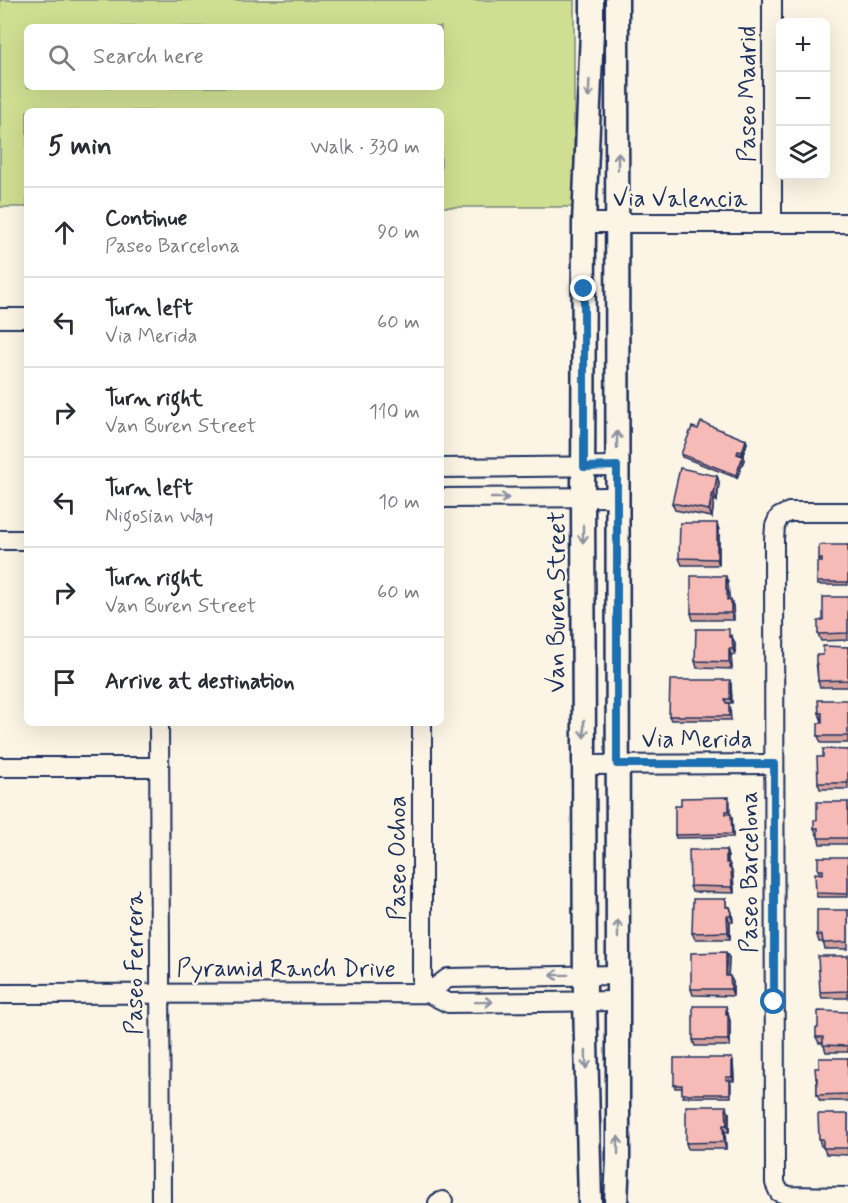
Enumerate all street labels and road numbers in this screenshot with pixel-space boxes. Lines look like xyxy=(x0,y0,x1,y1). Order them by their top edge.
street label: Paseo Madrid xyxy=(733,26,764,162)
street label: Via Valencia xyxy=(613,184,748,215)
street label: Van Buren Street xyxy=(542,511,573,693)
street label: Via Merida xyxy=(641,725,753,756)
street label: Paseo Barcelona xyxy=(735,791,766,953)
street label: Paseo Ochoa xyxy=(383,796,414,920)
street label: Paseo Ferrera xyxy=(120,891,151,1035)
street label: Pyramid Ranch Drive xyxy=(176,954,396,985)

